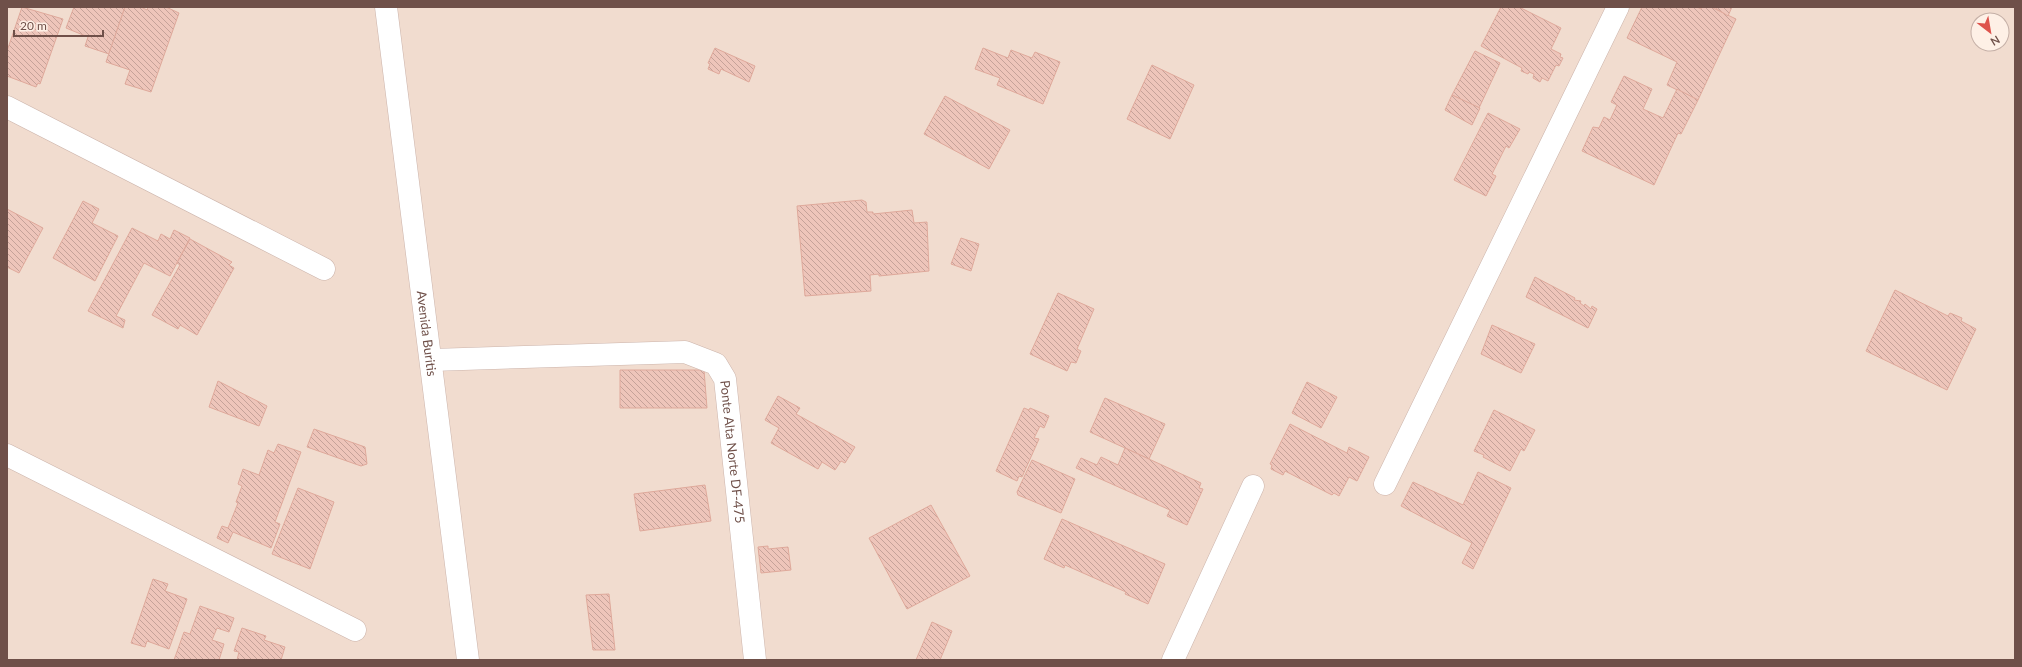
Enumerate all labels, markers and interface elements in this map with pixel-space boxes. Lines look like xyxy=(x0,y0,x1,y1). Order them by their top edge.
scale bar xyxy=(14,12,103,38)
north arrow xyxy=(1970,12,2010,52)
text: 20 m xyxy=(20,18,47,33)
text: N xyxy=(1988,33,2002,49)
street label: Avenida Buritis xyxy=(414,290,440,378)
street label: Ponte Alta Norte DF-475 xyxy=(717,379,748,524)

